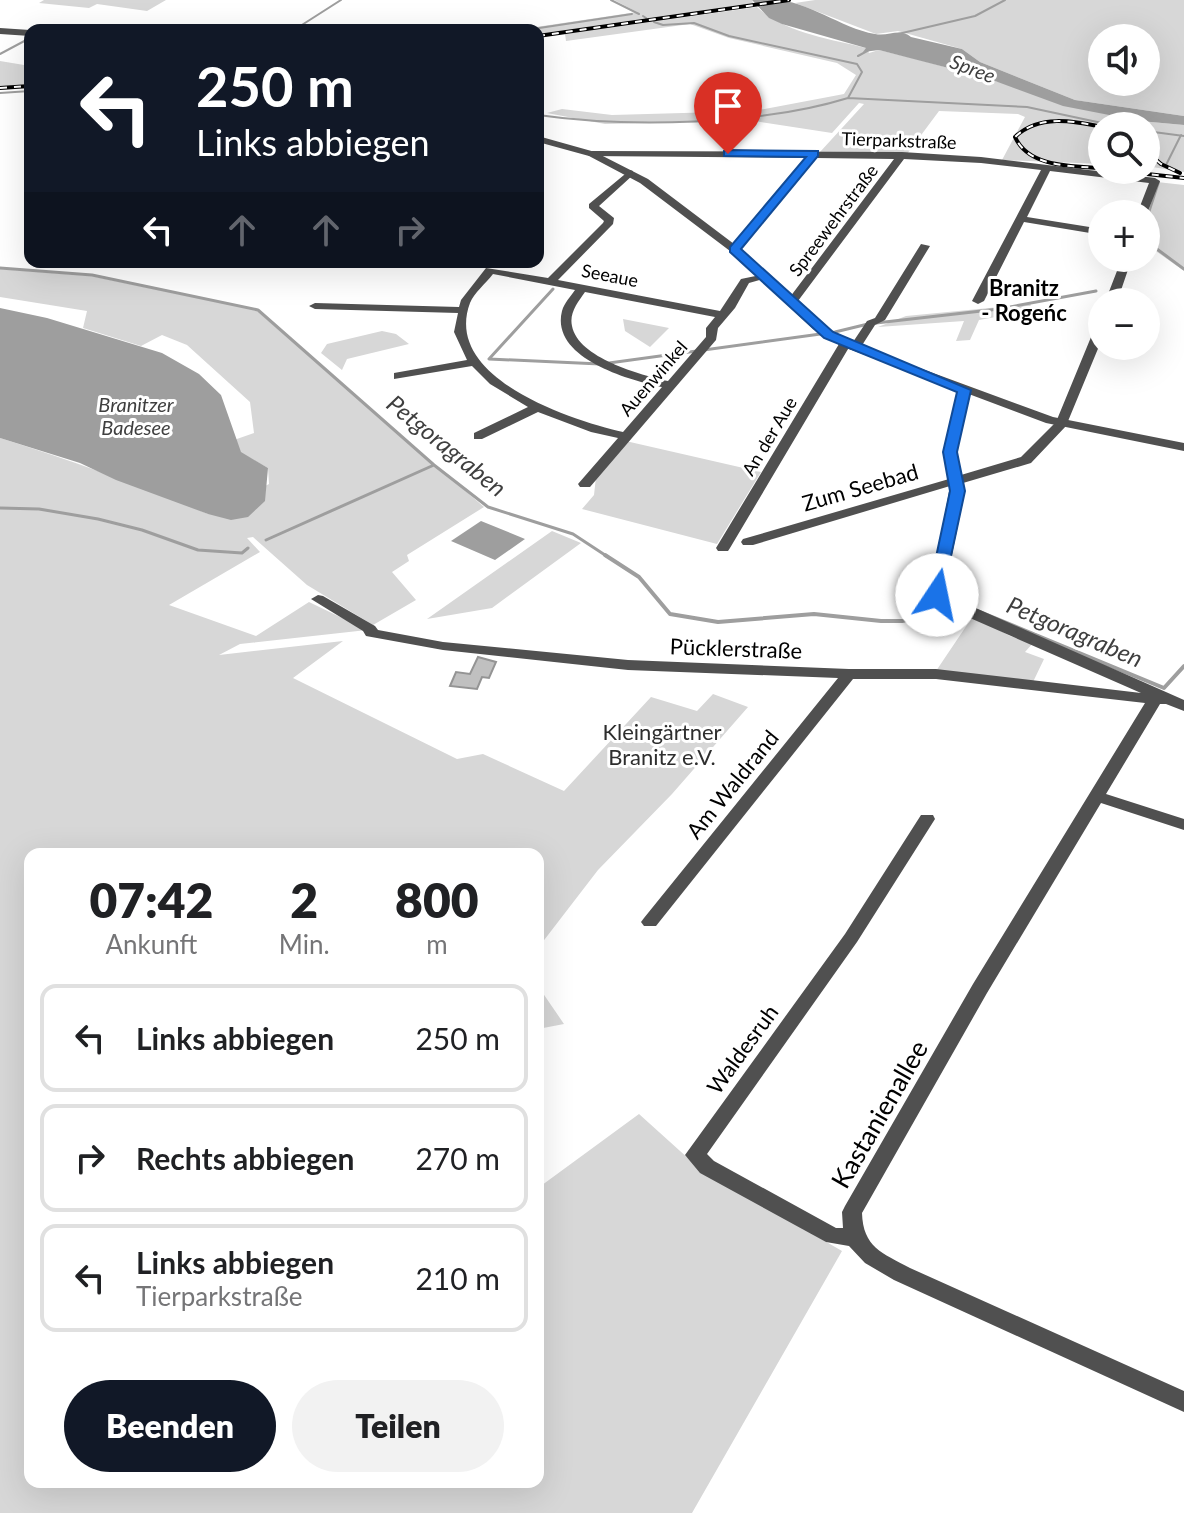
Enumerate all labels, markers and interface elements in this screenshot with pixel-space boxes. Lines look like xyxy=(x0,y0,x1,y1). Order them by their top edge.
map controls xyxy=(1088,24,1160,360)
button: sound xyxy=(1088,24,1160,96)
water label: Spree xyxy=(947,49,999,87)
text: 250 m xyxy=(196,52,354,119)
icon: left xyxy=(64,56,168,160)
pin xyxy=(694,72,762,154)
icon: arrive xyxy=(706,84,750,128)
button: search xyxy=(1088,112,1160,184)
text: Links abbiegen xyxy=(196,120,430,164)
street label: Tierparkstraße xyxy=(841,127,957,153)
street label: Spreewehrstraße xyxy=(784,160,882,280)
button: + xyxy=(1088,200,1160,272)
icon: left xyxy=(136,208,180,252)
icon: ahead xyxy=(220,208,264,252)
icon: ahead xyxy=(304,208,348,252)
icon: right xyxy=(388,208,432,252)
street label: Seeaue xyxy=(580,259,640,291)
district label: Branitz - Rogeńc xyxy=(981,274,1067,326)
button: − xyxy=(1088,288,1160,360)
street label: Auenwinkel xyxy=(614,336,692,420)
water label: Petgoragraben xyxy=(382,388,512,502)
water label: Branitzer Badesee xyxy=(98,392,175,439)
street label: An der Aue xyxy=(737,393,801,479)
street label: Zum Seebad xyxy=(799,458,921,516)
position arrow xyxy=(895,553,979,637)
water label: Petgoragraben xyxy=(1003,589,1147,673)
street label: Pücklerstraße xyxy=(669,632,803,664)
park label: Kleingärtner Branitz e.V. xyxy=(602,718,722,770)
street label: Am Waldrand xyxy=(680,724,784,844)
text: 07:42 xyxy=(89,871,213,928)
text: 2 xyxy=(290,871,318,928)
text: 800 xyxy=(395,871,479,928)
text: Ankunft xyxy=(105,928,197,960)
text: Min. xyxy=(279,928,330,960)
text: m xyxy=(426,928,448,960)
street label: Waldesruh xyxy=(701,999,783,1099)
icon: left xyxy=(68,1016,112,1060)
text: Links abbiegen xyxy=(136,1020,334,1056)
text: 250 m xyxy=(415,1020,500,1056)
street label: Kastanienallee xyxy=(824,1034,934,1194)
icon: right xyxy=(68,1136,112,1180)
text: Rechts abbiegen xyxy=(136,1140,355,1176)
text: 270 m xyxy=(415,1140,500,1176)
text: Links abbiegen xyxy=(136,1244,334,1280)
icon: left xyxy=(68,1256,112,1300)
text: 210 m xyxy=(415,1260,500,1296)
text: Tierparkstraße xyxy=(136,1280,302,1312)
button: Beenden xyxy=(64,1380,276,1472)
button: Teilen xyxy=(292,1380,504,1472)

